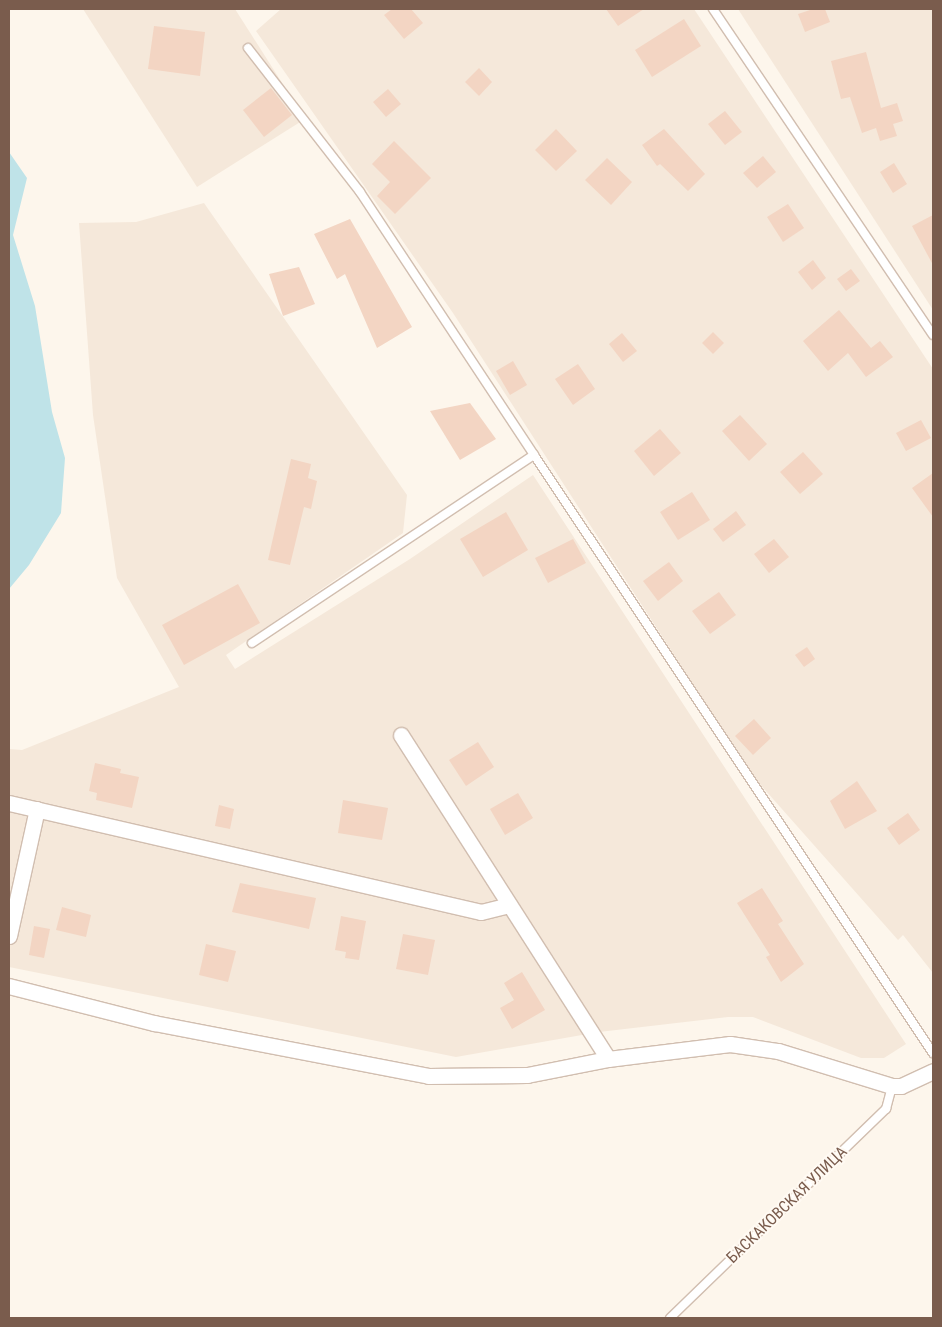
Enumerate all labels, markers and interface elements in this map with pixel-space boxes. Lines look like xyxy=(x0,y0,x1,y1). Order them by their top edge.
street label: БАСКАКОВСКАЯ УЛИЦА xyxy=(723,1143,851,1267)

